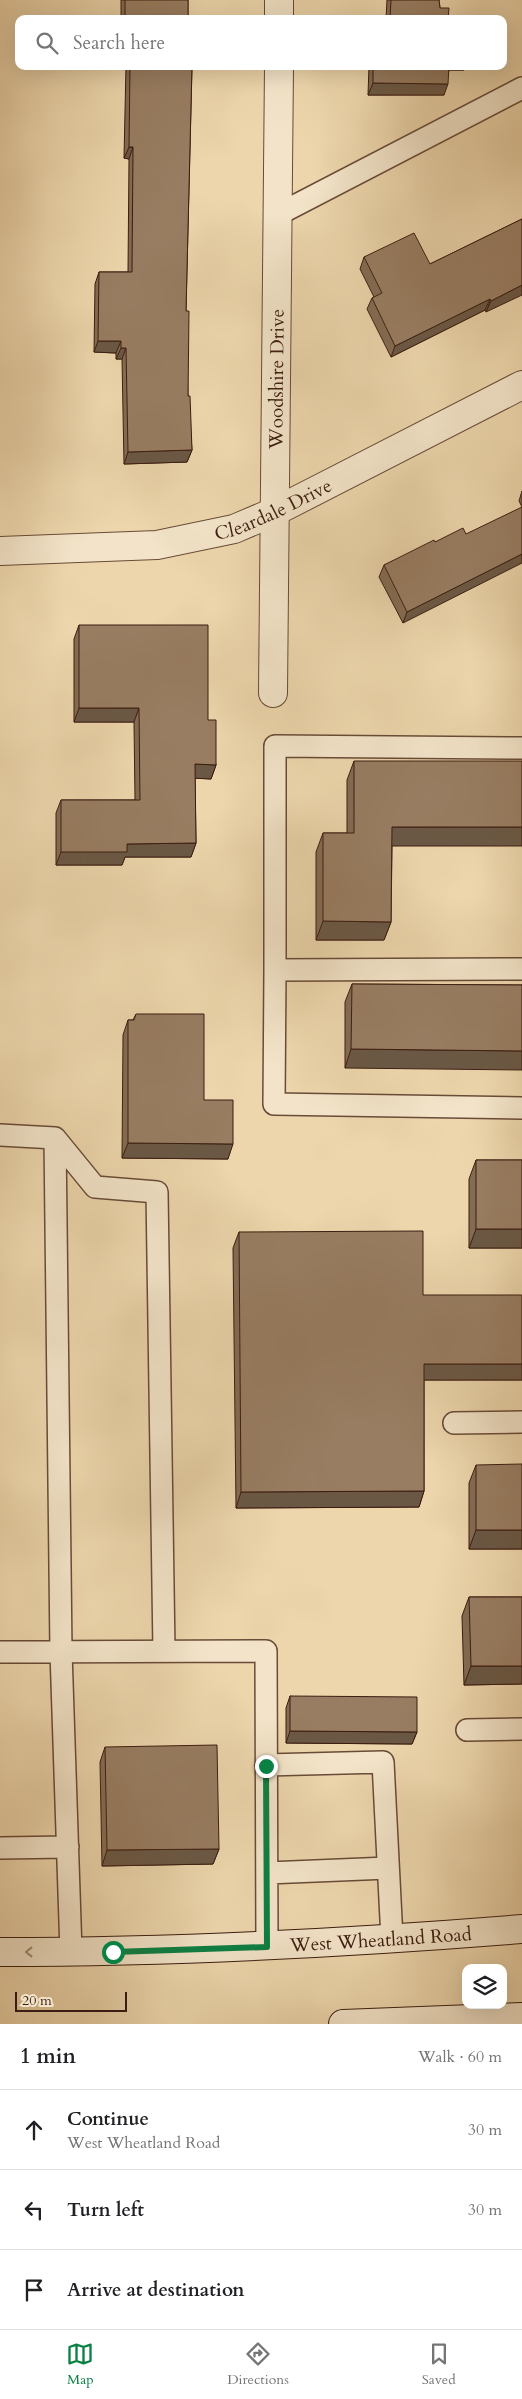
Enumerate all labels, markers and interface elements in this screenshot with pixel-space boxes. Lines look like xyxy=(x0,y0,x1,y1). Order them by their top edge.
search box xyxy=(15,15,507,70)
icon: search xyxy=(33,29,61,57)
text: Search here xyxy=(73,30,165,56)
street label: Woodshire Drive xyxy=(263,309,291,450)
street label: Cleardale Drive xyxy=(212,473,336,547)
route end xyxy=(255,1755,278,1778)
street label: West Wheatland Road xyxy=(288,1921,473,1958)
route start xyxy=(102,1941,125,1964)
one-way arrow xyxy=(24,1947,32,1957)
map controls xyxy=(462,1964,507,2009)
button: layers xyxy=(462,1964,507,2009)
scale bar xyxy=(15,1989,128,2012)
text: 20 m xyxy=(22,1991,52,2010)
text: 1 min xyxy=(20,2042,76,2071)
text: Walk · 60 m xyxy=(418,2046,502,2068)
text: Continue xyxy=(67,2106,149,2132)
icon: ahead xyxy=(20,2116,48,2144)
text: 30 m xyxy=(468,2119,502,2141)
text: West Wheatland Road xyxy=(67,2132,220,2154)
icon: left xyxy=(20,2196,48,2224)
text: Turn left xyxy=(67,2197,144,2223)
text: 30 m xyxy=(468,2199,502,2221)
icon: arrive xyxy=(20,2276,48,2304)
text: Arrive at destination xyxy=(67,2277,244,2303)
tab: Map xyxy=(66,2340,94,2389)
tab: Directions xyxy=(227,2340,289,2389)
tab: Saved xyxy=(422,2340,456,2389)

